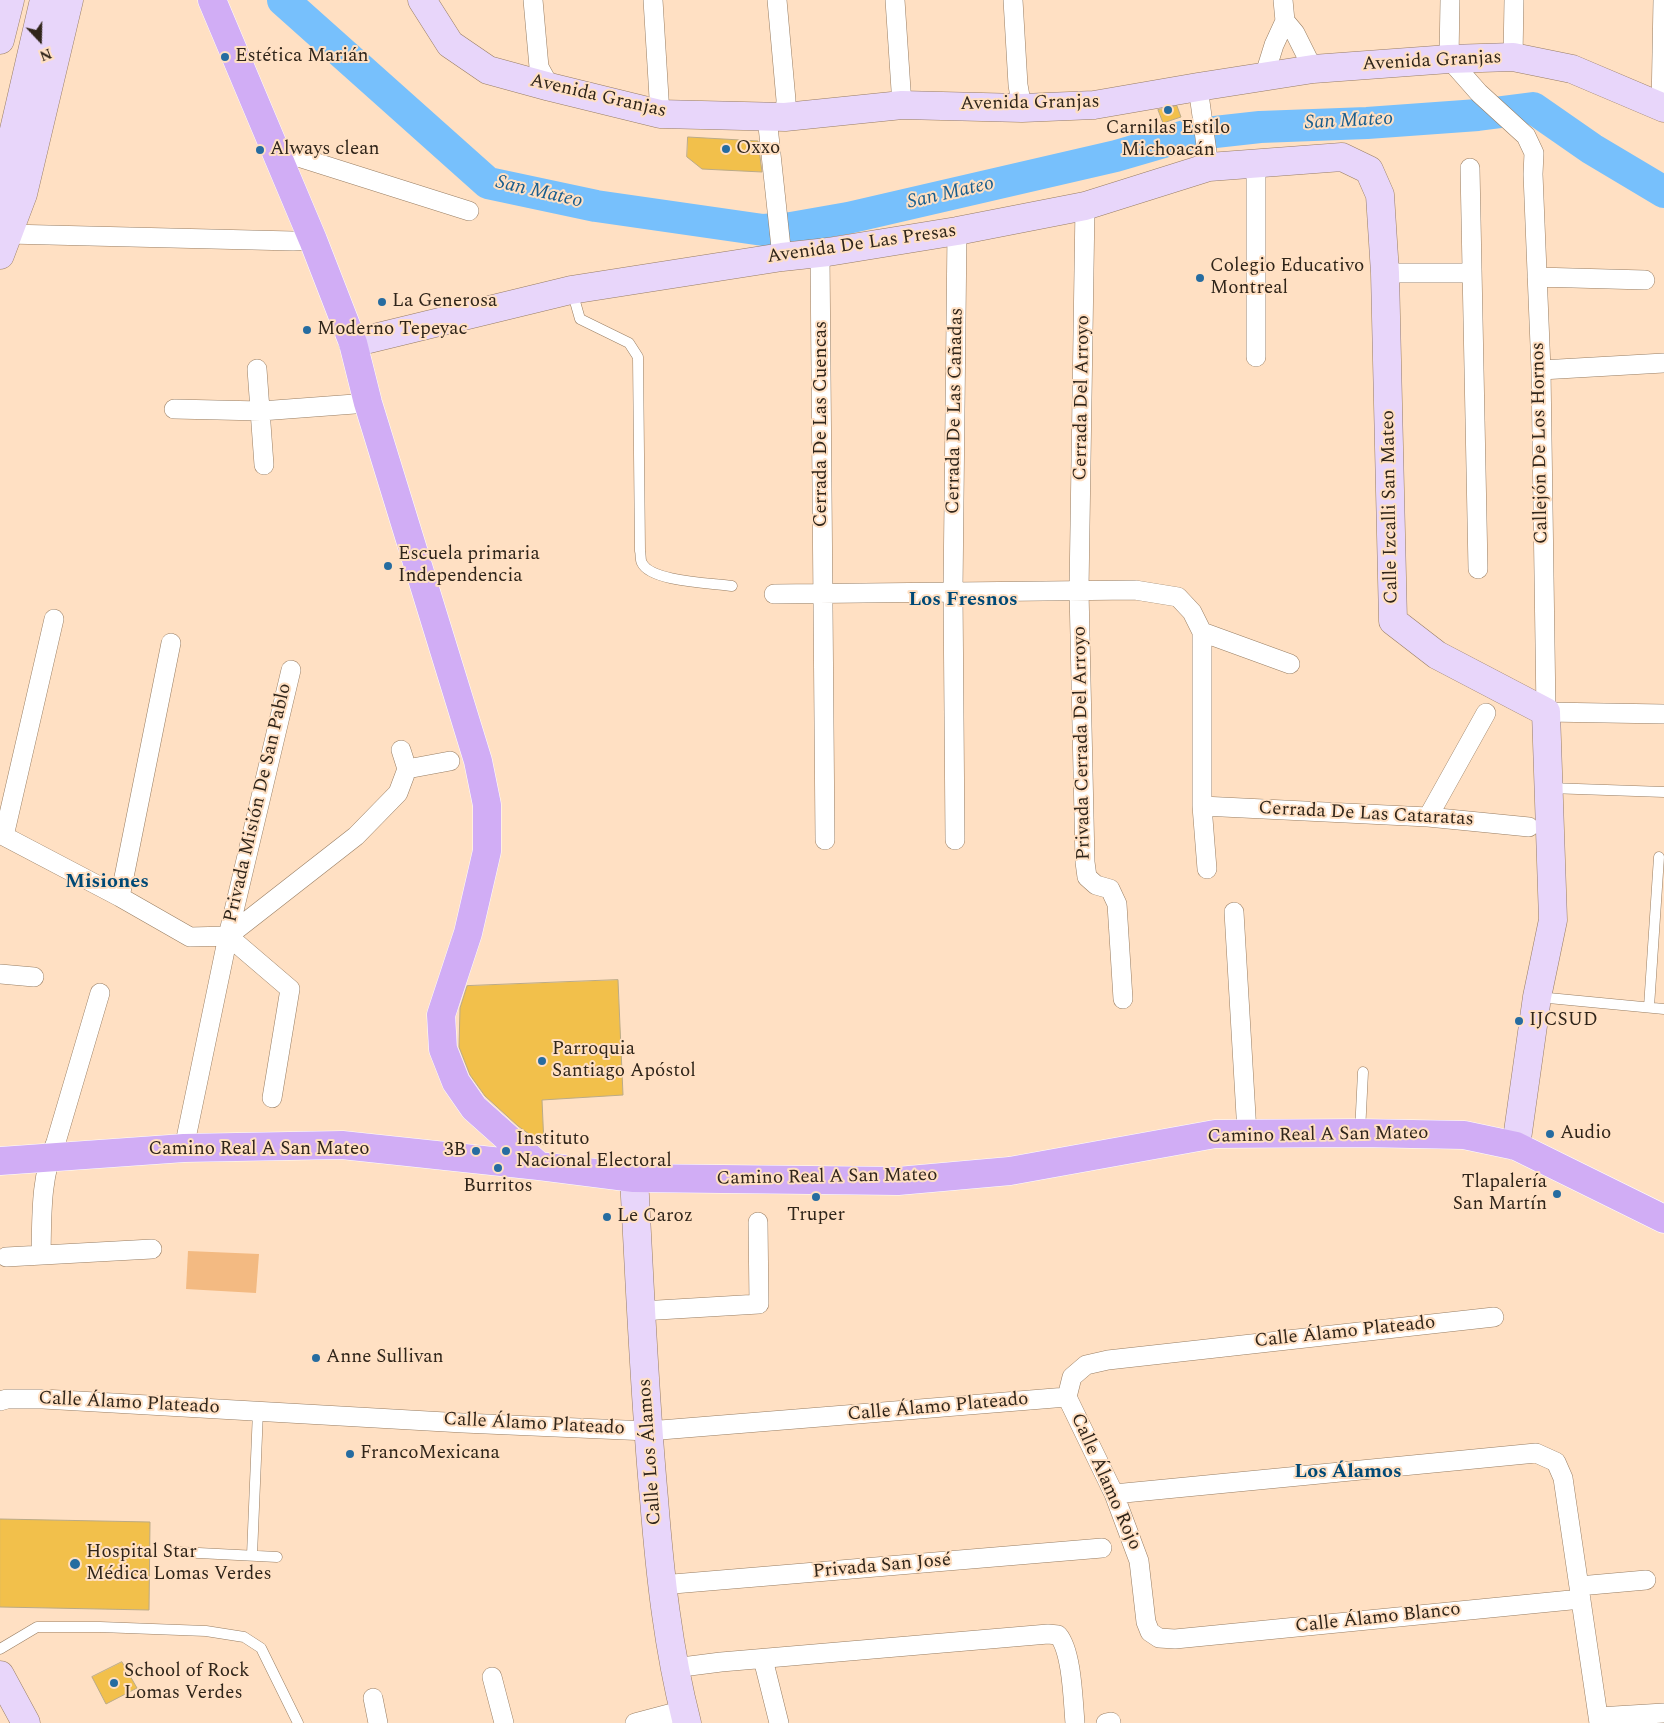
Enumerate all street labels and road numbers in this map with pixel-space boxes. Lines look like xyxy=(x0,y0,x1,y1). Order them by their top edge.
street label: Avenida Granjas xyxy=(1362,47,1502,77)
street label: Avenida Granjas xyxy=(528,70,668,124)
street label: Avenida Granjas xyxy=(960,91,1100,117)
street label: Avenida De Las Presas xyxy=(766,220,958,270)
street label: Cerrada De Las Cañadas xyxy=(943,308,969,514)
street label: Cerrada Del Arroyo xyxy=(1070,315,1096,481)
street label: Cerrada De Las Cuencas xyxy=(811,321,833,527)
street label: Callejón De Los Hornos xyxy=(1528,342,1554,544)
street label: Calle Izcalli San Mateo xyxy=(1378,410,1404,604)
street label: Privada Cerrada Del Arroyo xyxy=(1070,626,1096,860)
street label: Privada Misión De San Pablo xyxy=(220,681,298,925)
street label: Cerrada De Las Cataratas xyxy=(1258,798,1474,832)
street label: Camino Real A San Mateo xyxy=(1207,1123,1429,1149)
street label: Camino Real A San Mateo xyxy=(149,1139,369,1161)
street label: Camino Real A San Mateo xyxy=(716,1165,938,1191)
street label: Calle Álamo Plateado xyxy=(1254,1312,1436,1354)
street label: Calle Los Álamos xyxy=(634,1378,668,1526)
street label: Calle Álamo Plateado xyxy=(38,1388,220,1420)
street label: Calle Álamo Plateado xyxy=(847,1389,1029,1427)
street label: Calle Álamo Plateado xyxy=(443,1409,625,1441)
street label: Calle Álamo Rojo xyxy=(1065,1410,1145,1554)
street label: Privada San José xyxy=(812,1550,952,1584)
street label: Calle Álamo Blanco xyxy=(1294,1599,1462,1639)

